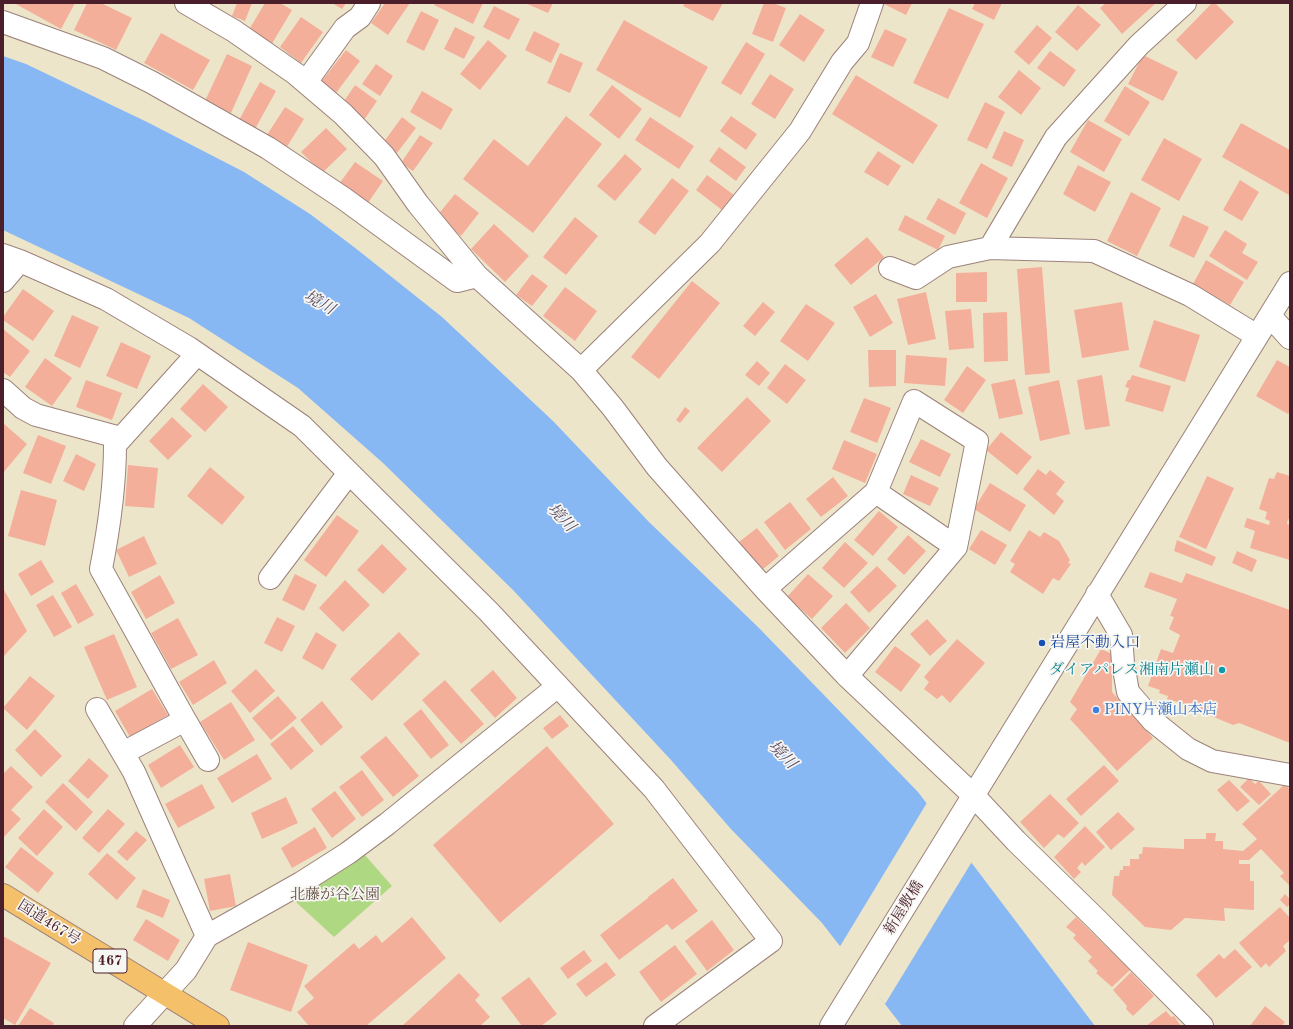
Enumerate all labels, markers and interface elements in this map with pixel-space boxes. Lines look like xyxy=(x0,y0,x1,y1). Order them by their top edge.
water label: 境川 xyxy=(300,287,338,319)
water label: 境川 xyxy=(543,500,579,536)
place label: 岩屋不動入口 xyxy=(1050,634,1140,652)
marker: 岩屋不動入口 xyxy=(1037,638,1047,648)
place label: ダイアパレス湘南片瀬山 xyxy=(1049,661,1214,679)
marker: ダイアパレス湘南片瀬山 xyxy=(1217,665,1227,675)
place label: PINY片瀬山本店 xyxy=(1104,701,1218,719)
marker: PINY片瀬山本店 xyxy=(1091,705,1101,715)
water label: 境川 xyxy=(764,737,800,773)
street label: 新屋敷橋 xyxy=(880,878,928,938)
park label: 北藤が谷公園 xyxy=(290,886,380,904)
street label: 国道467号 xyxy=(14,897,84,949)
road number: 467 xyxy=(93,949,127,973)

